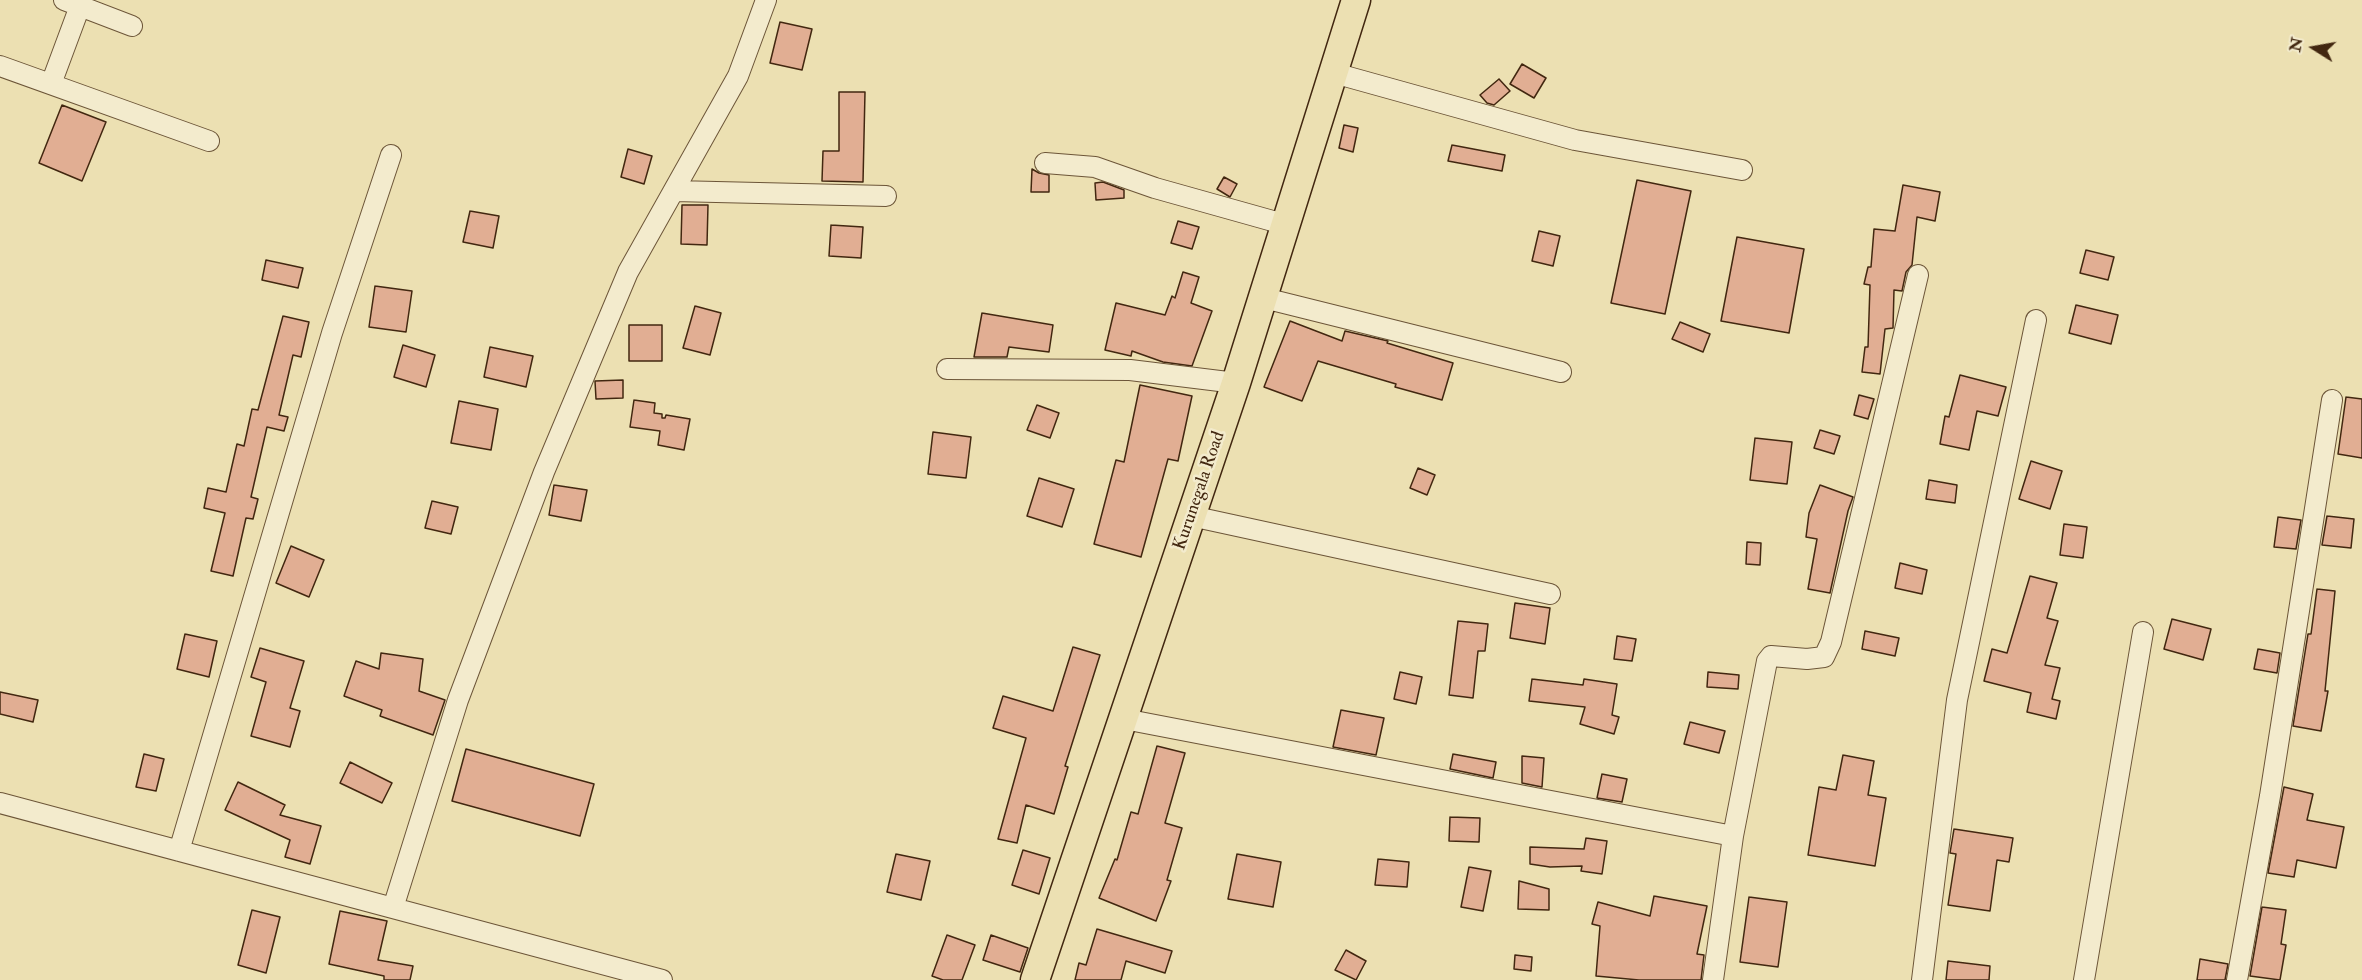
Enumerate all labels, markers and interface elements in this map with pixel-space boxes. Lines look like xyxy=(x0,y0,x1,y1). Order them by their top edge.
north arrow xyxy=(2284,18,2344,78)
text: N xyxy=(2285,36,2308,54)
street label: Kurunegala Road xyxy=(1170,429,1230,553)

